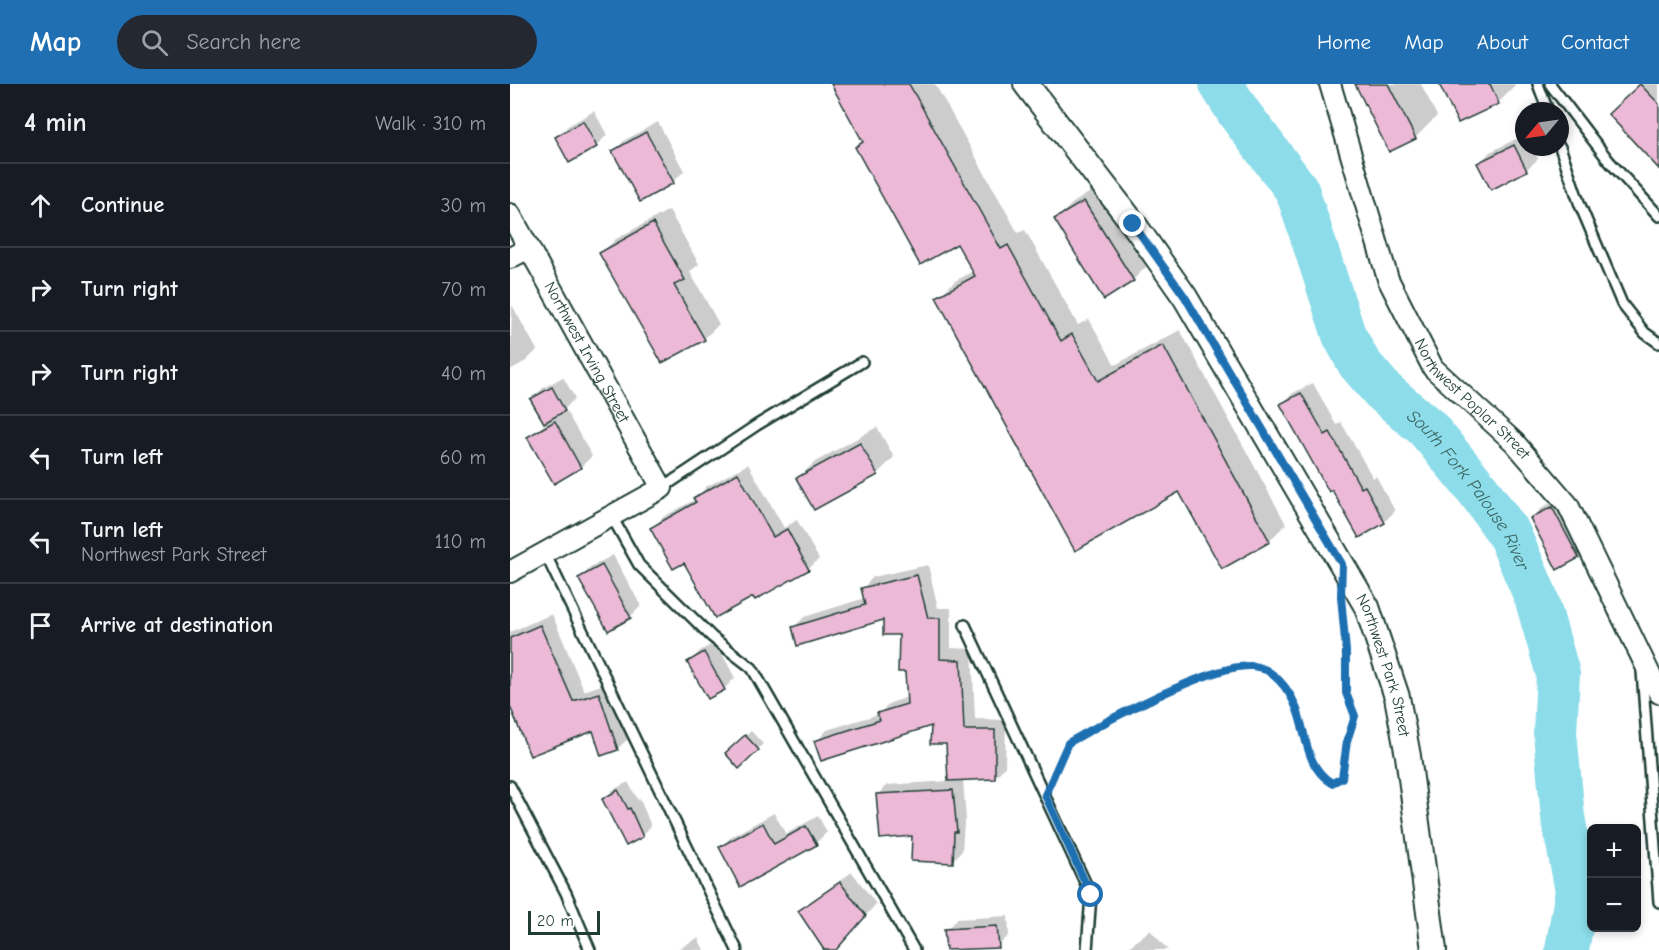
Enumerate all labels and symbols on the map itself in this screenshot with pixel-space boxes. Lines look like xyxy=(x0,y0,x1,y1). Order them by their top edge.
north arrow xyxy=(1515,102,1569,156)
route end xyxy=(1119,210,1145,236)
street label: Northwest Irving Street xyxy=(540,279,633,426)
street label: Northwest Poplar Street xyxy=(1411,336,1534,463)
water label: South Fork Palouse River xyxy=(1403,405,1534,574)
street label: Northwest Park Street xyxy=(1352,591,1413,738)
route start xyxy=(1077,881,1103,907)
scale bar xyxy=(528,908,600,936)

